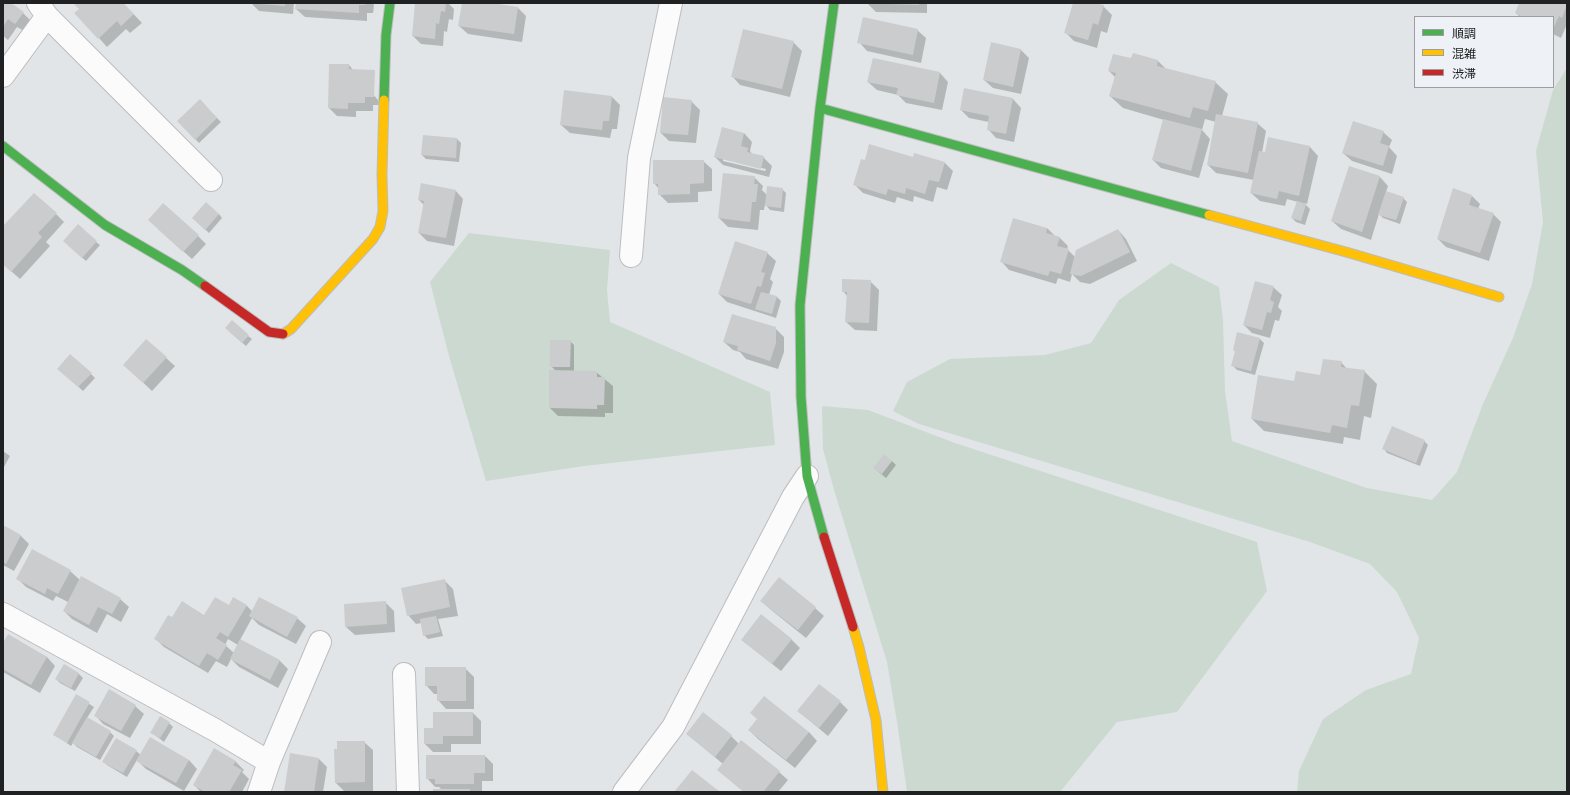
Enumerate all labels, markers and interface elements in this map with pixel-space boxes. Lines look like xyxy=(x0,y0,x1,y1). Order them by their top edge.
legend xyxy=(1414,16,1554,88)
text: 順調 xyxy=(1452,26,1476,41)
text: 混雑 xyxy=(1452,46,1476,61)
text: 渋滞 xyxy=(1452,66,1476,81)

